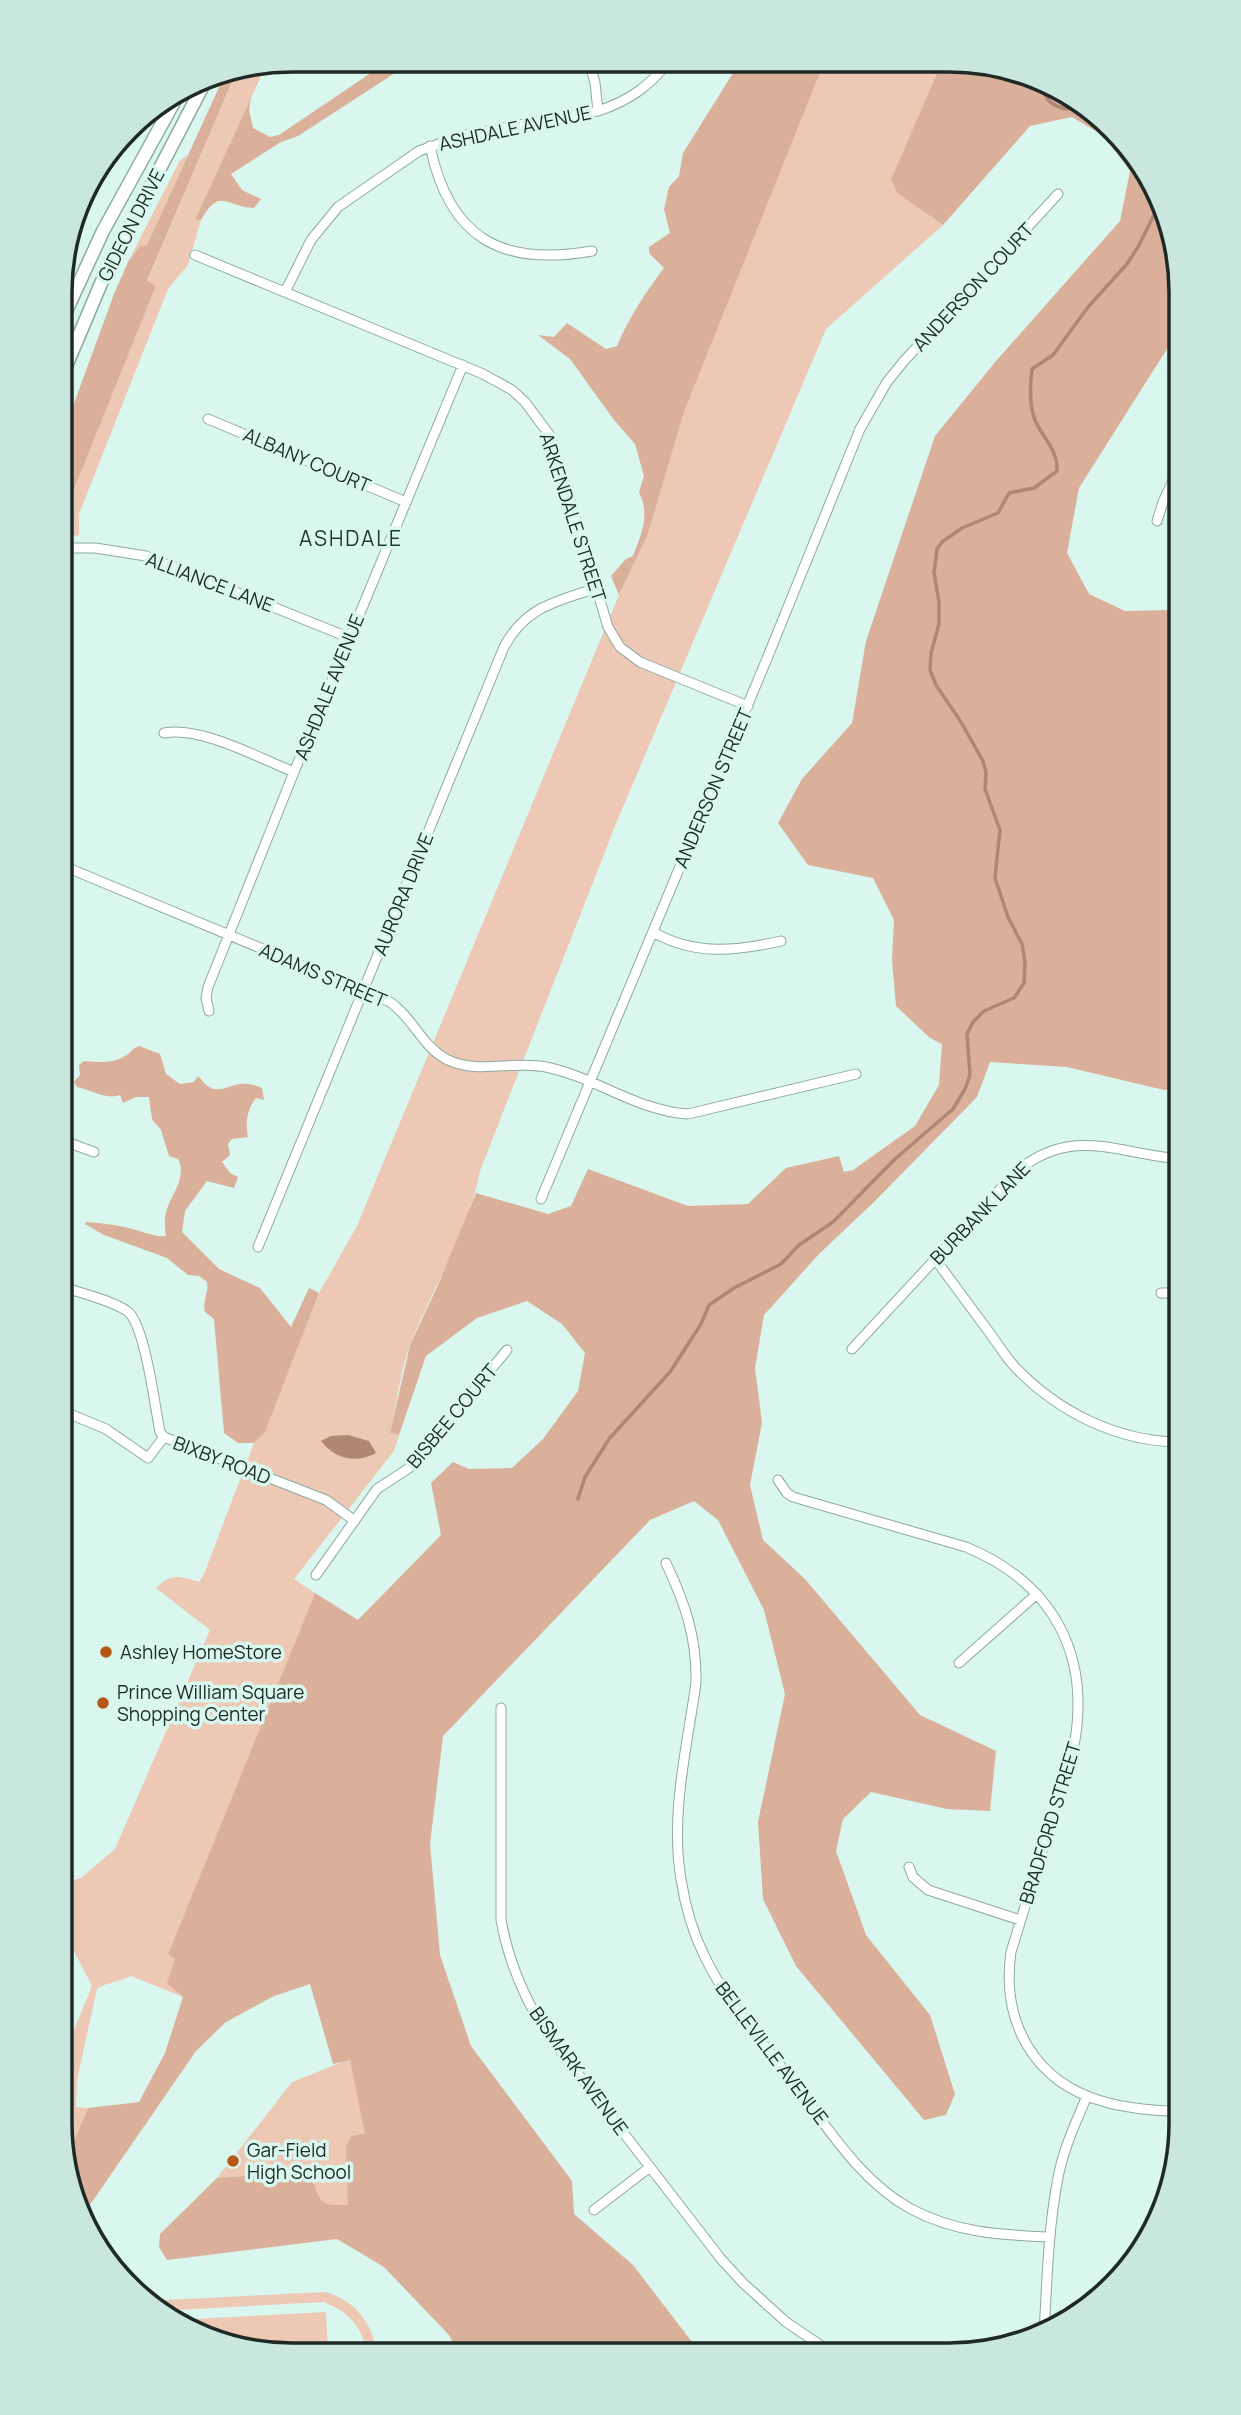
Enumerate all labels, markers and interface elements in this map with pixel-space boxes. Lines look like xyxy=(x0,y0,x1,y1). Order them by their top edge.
street label: ASHDALE AVENUE xyxy=(436,99,594,157)
street label: GIDEON DRIVE xyxy=(92,164,170,286)
street label: ANDERSON COURT xyxy=(907,217,1040,357)
street label: ALBANY COURT xyxy=(239,421,375,499)
street label: ARKENDALE STREET xyxy=(533,429,613,605)
district label: ASHDALE xyxy=(299,524,403,552)
street label: ALLIANCE LANE xyxy=(142,546,278,618)
street label: ASHDALE AVENUE xyxy=(288,610,370,764)
street label: ANDERSON STREET xyxy=(668,704,759,872)
street label: AURORA DRIVE xyxy=(367,829,439,959)
street label: ADAMS STREET xyxy=(255,936,391,1014)
street label: BURBANK LANE xyxy=(924,1156,1036,1270)
street label: BISBEE COURT xyxy=(401,1358,504,1474)
street label: BIXBY ROAD xyxy=(170,1430,274,1490)
place label: Ashley HomeStore xyxy=(120,1639,282,1665)
marker: Ashley HomeStore xyxy=(98,1644,114,1660)
place label: Prince William Square Shopping Center xyxy=(117,1679,304,1727)
marker: Prince William Square Shopping Center xyxy=(95,1695,111,1711)
street label: BRADFORD STREET xyxy=(1013,1738,1087,1907)
street label: BELLEVILLE AVENUE xyxy=(710,1976,834,2130)
street label: BISMARK AVENUE xyxy=(524,2002,634,2140)
place label: Gar-Field High School xyxy=(247,2137,351,2185)
marker: Gar-Field High School xyxy=(225,2153,241,2169)

